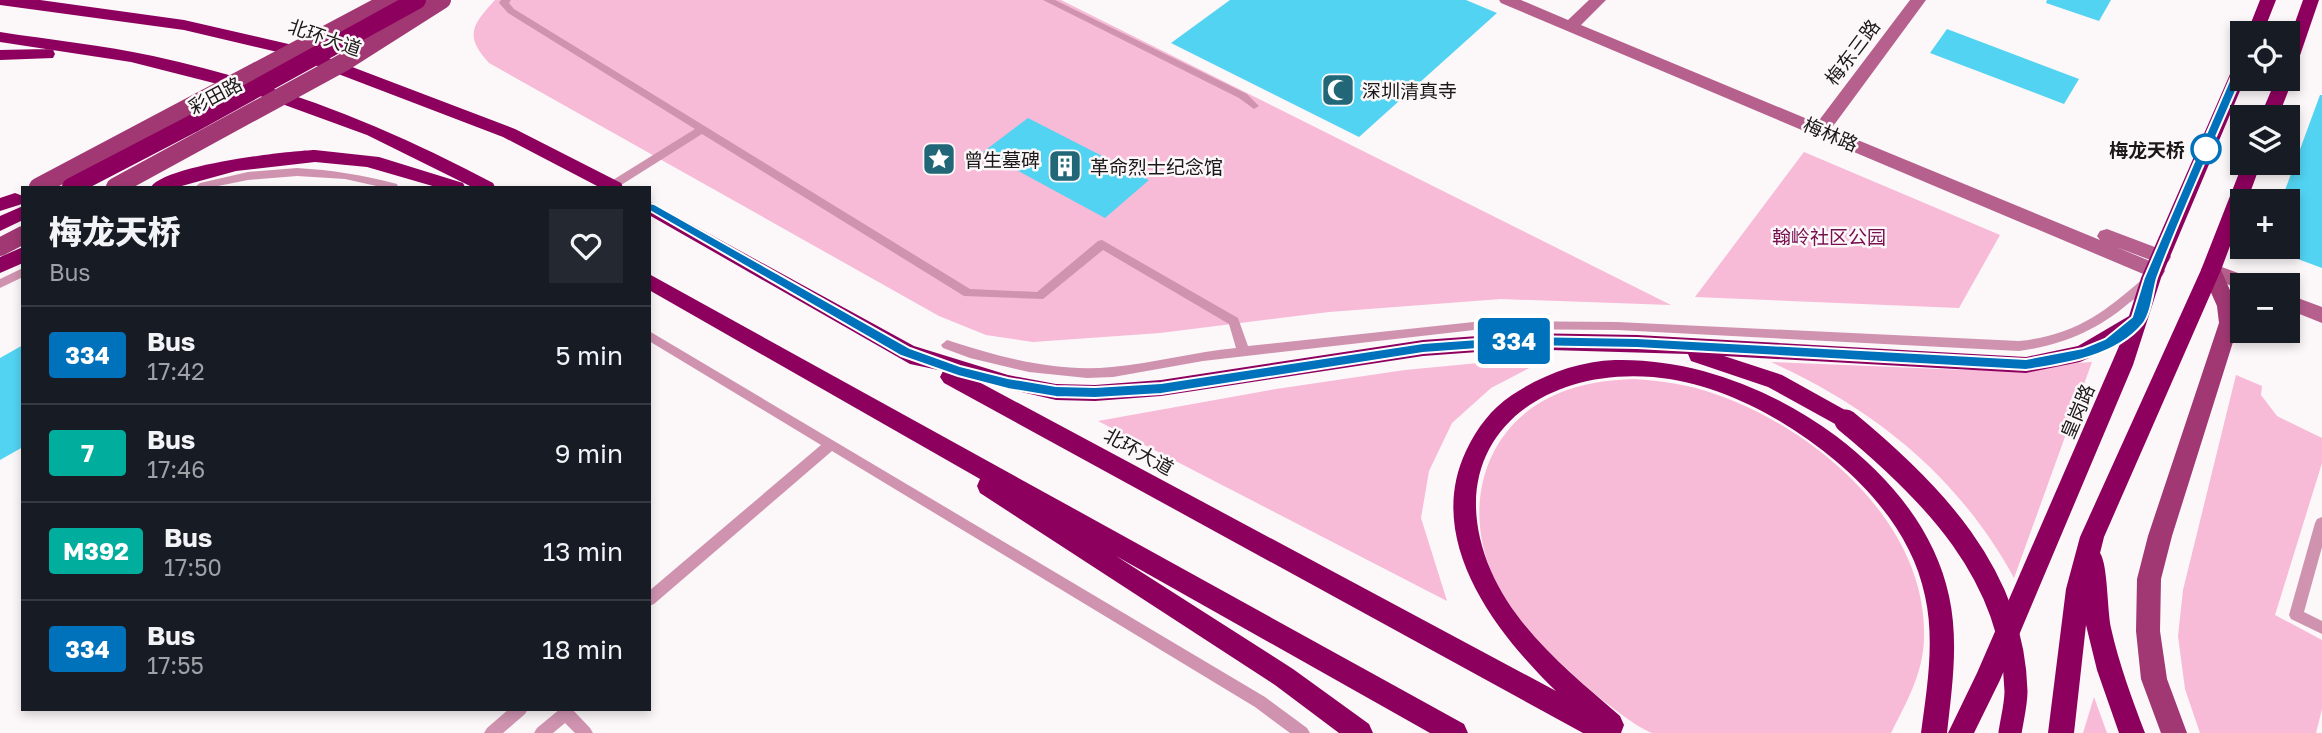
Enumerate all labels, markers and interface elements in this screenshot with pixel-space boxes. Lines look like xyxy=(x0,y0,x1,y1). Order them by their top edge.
street label: 北环大道 xyxy=(285,14,365,60)
street label: 梅东三路 xyxy=(1820,15,1884,89)
map controls xyxy=(2230,21,2300,343)
button: locate xyxy=(2230,21,2300,91)
street label: 彩田路 xyxy=(184,71,246,119)
mosque icon: 深圳清真寺 xyxy=(1319,71,1357,109)
place label: 深圳清真寺 xyxy=(1362,79,1457,102)
button: layers xyxy=(2230,105,2300,175)
street label: 梅林路 xyxy=(1800,112,1862,156)
marker: 梅龙天桥 xyxy=(2191,134,2221,164)
place label: 梅龙天桥 xyxy=(2109,138,2185,161)
place icon: 曾生墓碑 xyxy=(920,140,958,178)
building icon: 革命烈士纪念馆 xyxy=(1046,147,1084,185)
place label: 曾生墓碑 xyxy=(964,148,1040,171)
place label: 革命烈士纪念馆 xyxy=(1090,155,1223,178)
button: + xyxy=(2230,189,2300,259)
button: heart xyxy=(549,209,623,283)
text: 梅龙天桥 xyxy=(49,212,181,251)
park label: 翰岭社区公园 xyxy=(1772,225,1886,248)
text: Bus xyxy=(49,258,91,286)
button: − xyxy=(2230,273,2300,343)
line badge: 334 xyxy=(1474,318,1554,364)
text: Bus xyxy=(147,326,195,357)
text: 334 xyxy=(1492,326,1536,355)
text: 334 xyxy=(65,340,110,369)
text: 5 min xyxy=(555,340,623,371)
text: 17:42 xyxy=(147,357,205,385)
street label: 皇岗路 xyxy=(2055,380,2099,442)
street label: 北环大道 xyxy=(1100,423,1178,479)
text: Bus xyxy=(147,424,195,455)
text: 7 xyxy=(81,438,94,467)
text: 9 min xyxy=(555,438,623,469)
text: 17:46 xyxy=(147,455,205,483)
text: Bus xyxy=(164,522,212,553)
text: M392 xyxy=(63,536,129,565)
text: 13 min xyxy=(543,536,623,567)
text: 17:50 xyxy=(164,553,222,581)
text: Bus xyxy=(147,620,195,651)
text: 334 xyxy=(65,634,110,663)
text: 18 min xyxy=(542,634,623,665)
text: 17:55 xyxy=(147,651,204,679)

